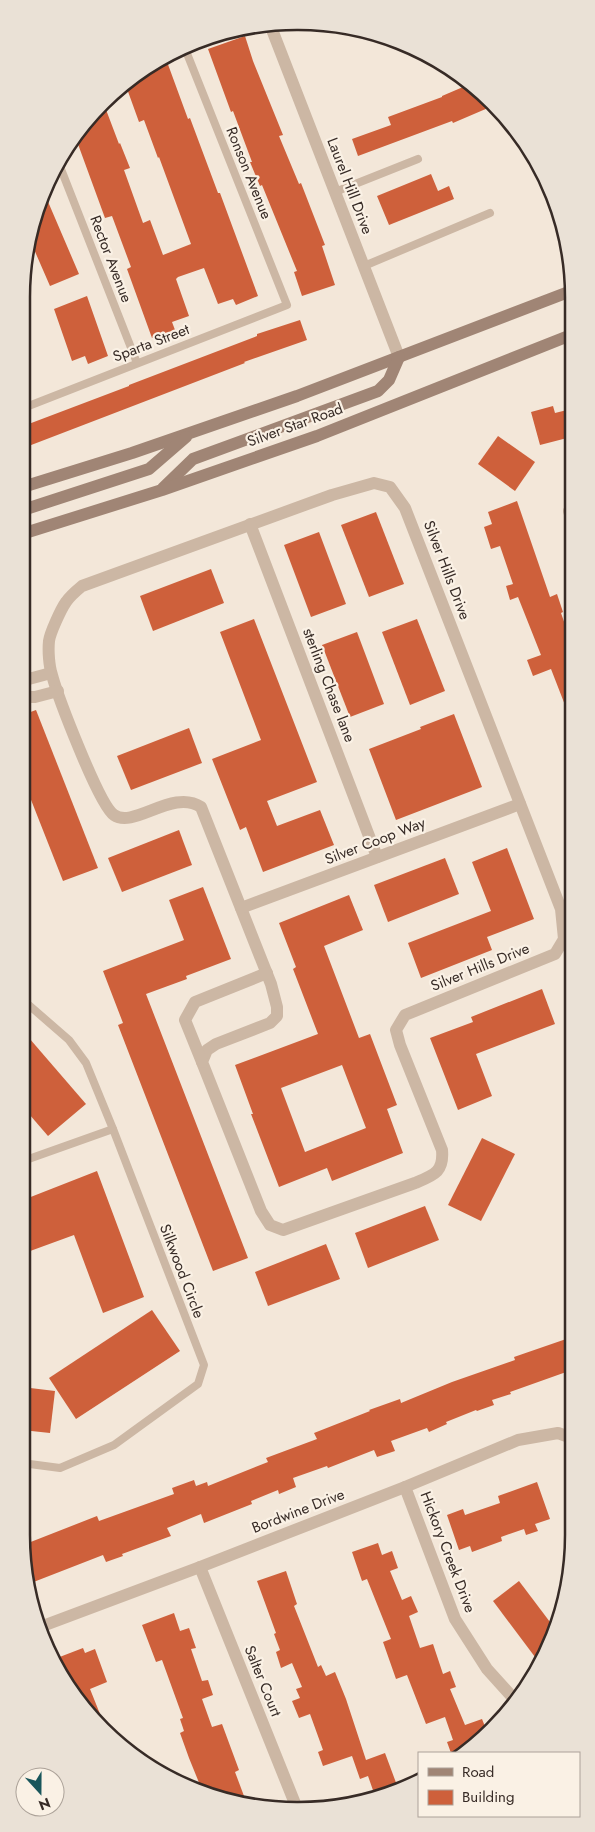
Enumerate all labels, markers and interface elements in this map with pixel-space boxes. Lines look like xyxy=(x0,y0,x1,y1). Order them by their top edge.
street label: Ronson Avenue xyxy=(220,124,278,223)
street label: Laurel Hill Drive xyxy=(321,135,379,238)
street label: Rector Avenue xyxy=(84,212,138,306)
street label: Sparta Street xyxy=(110,318,193,368)
street label: Silver Star Road xyxy=(244,398,346,452)
street label: Silver Hills Drive xyxy=(418,517,476,623)
street label: sterling Chase lane xyxy=(297,625,361,746)
street label: Silver Coop Way xyxy=(322,812,429,870)
street label: Silver Hills Drive xyxy=(427,937,533,997)
street label: Silkwood Circle xyxy=(154,1221,210,1322)
street label: Bordwine Drive xyxy=(248,1483,348,1539)
street label: Hickory Creek Drive xyxy=(415,1488,481,1616)
street label: Salter Court xyxy=(239,1642,287,1720)
legend xyxy=(418,1752,580,1817)
text: Road xyxy=(462,1761,494,1783)
north arrow xyxy=(15,1767,65,1817)
text: Building xyxy=(462,1786,514,1808)
text: N xyxy=(36,1793,53,1815)

